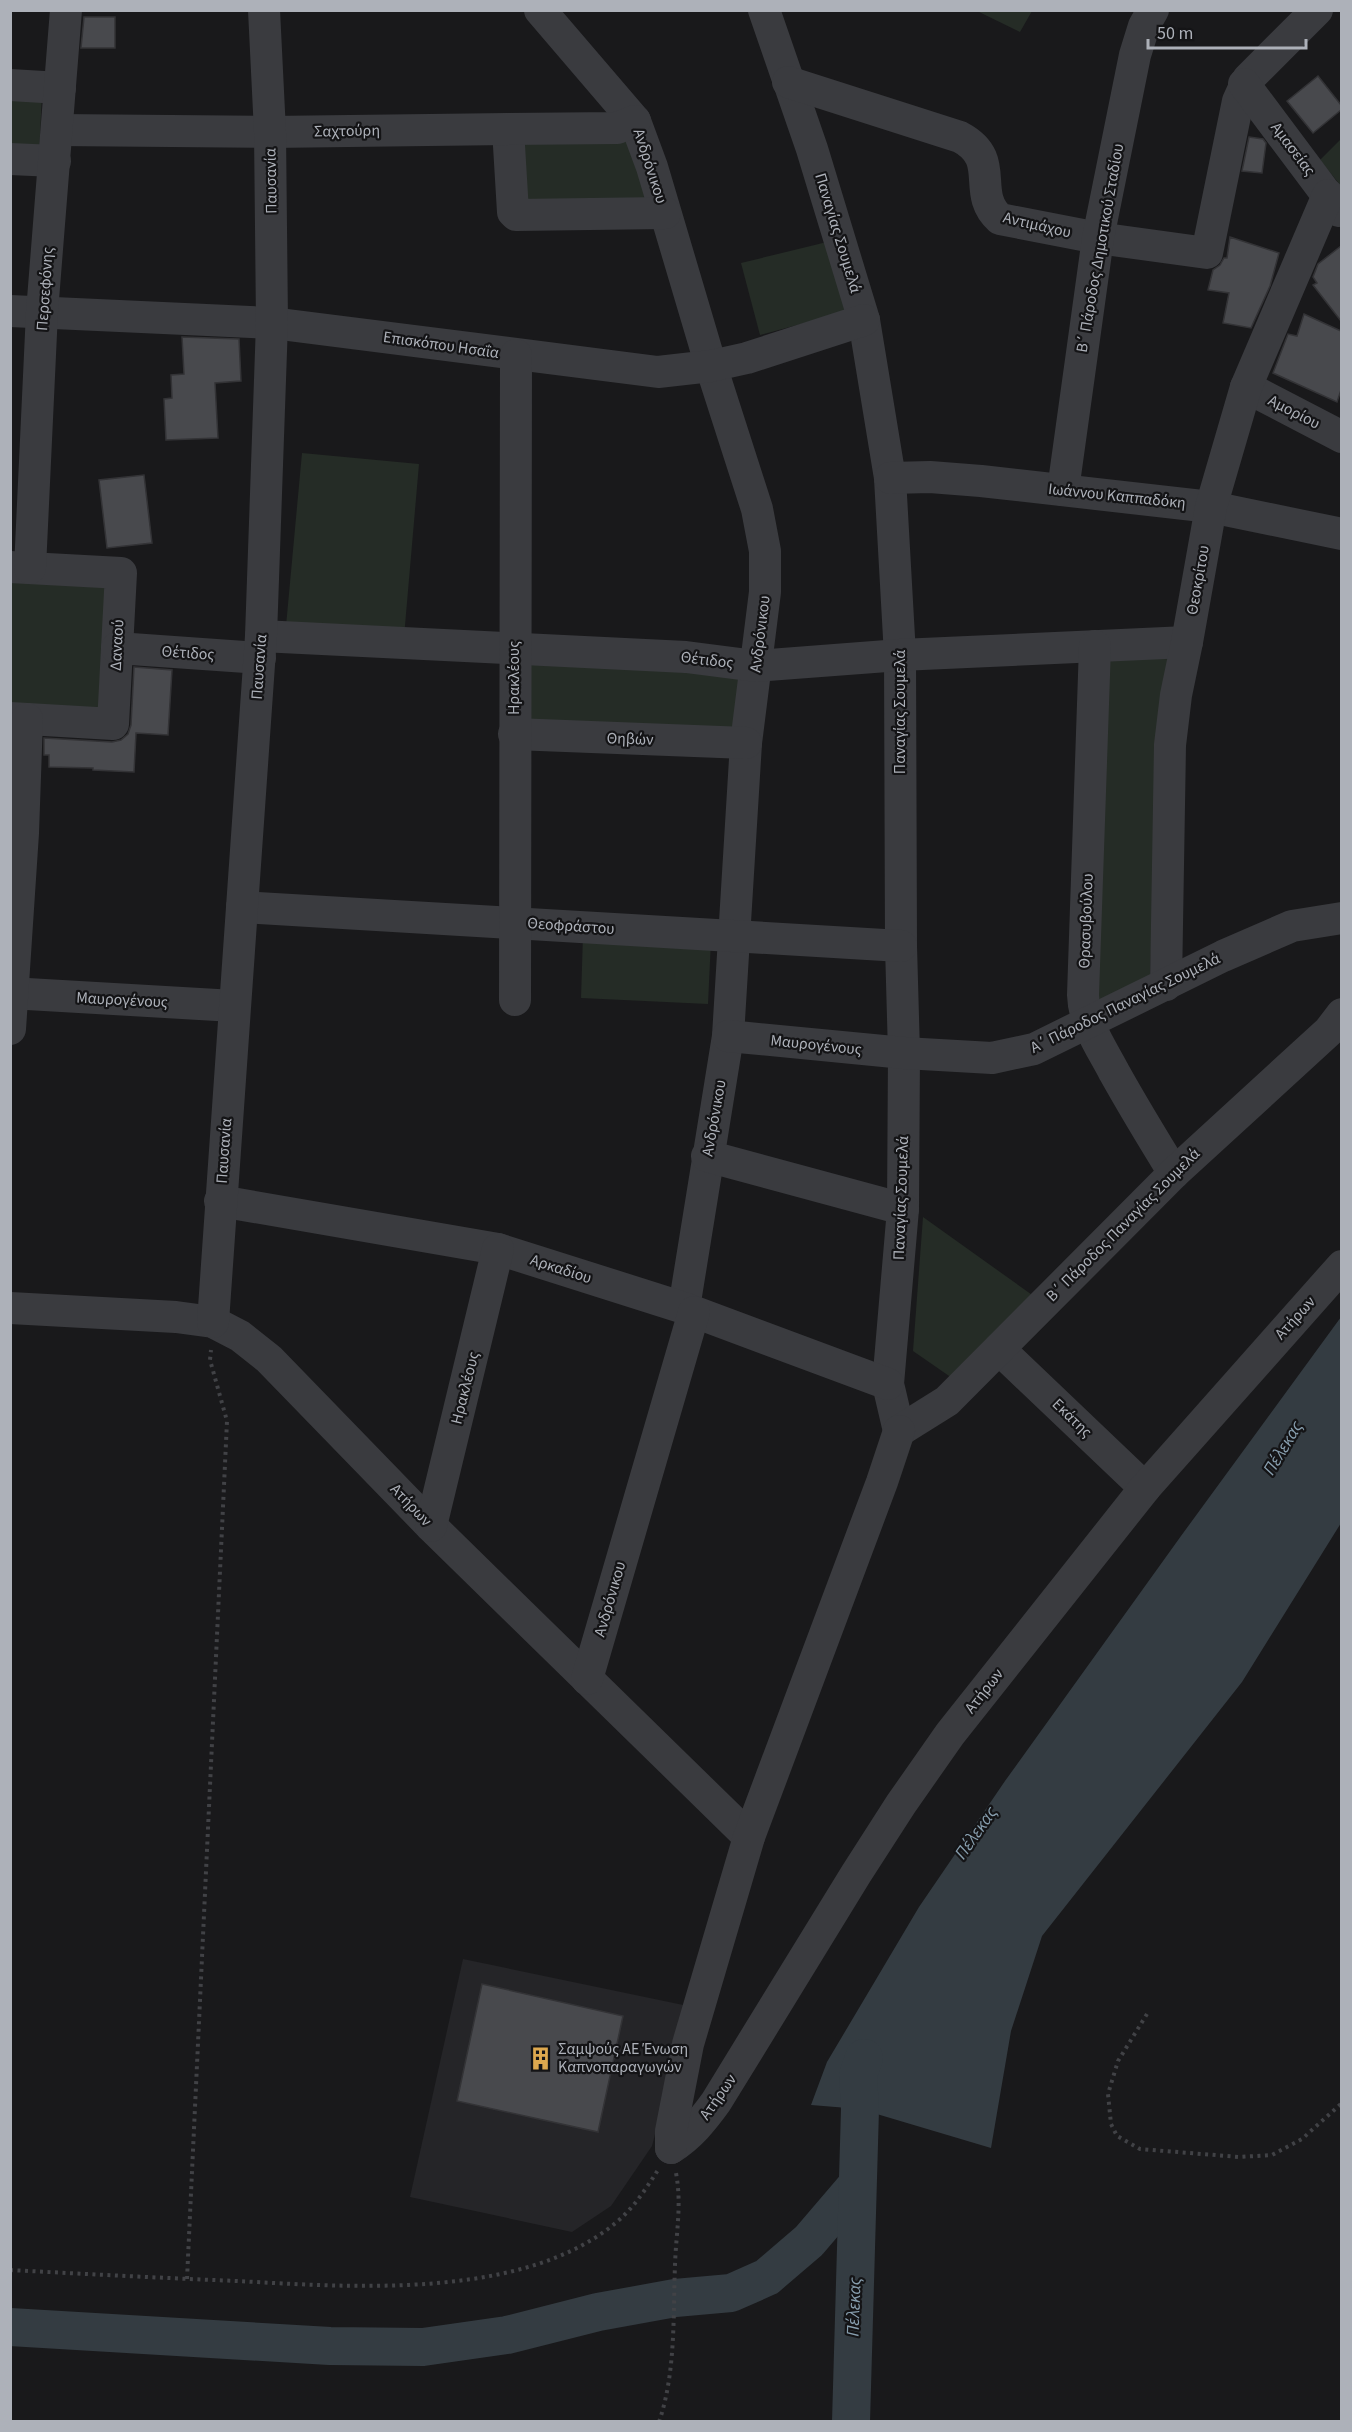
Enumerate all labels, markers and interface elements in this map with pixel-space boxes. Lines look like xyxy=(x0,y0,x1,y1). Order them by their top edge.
scale bar xyxy=(1148,12,1306,50)
text: 50 m xyxy=(1157,21,1193,46)
street label: Αμασείας xyxy=(1265,117,1321,181)
street label: Σαχτούρη xyxy=(314,119,380,143)
street label: Ανδρόνικου xyxy=(628,126,672,206)
street label: Β΄ Πάροδος Δημοτικού Σταδίου xyxy=(1071,142,1129,354)
street label: Παυσανία xyxy=(259,148,283,214)
street label: Παναγίας Σουμελά xyxy=(809,170,867,296)
street label: Αντιμάχου xyxy=(1001,206,1073,244)
street label: Περσεφόνης xyxy=(31,246,59,332)
street label: Επισκόπου Ησαΐα xyxy=(382,326,500,364)
street label: Αμορίου xyxy=(1264,390,1324,434)
street label: Ιωάννου Καππαδόκη xyxy=(1047,478,1187,514)
street label: Θεοκρίτου xyxy=(1181,543,1215,617)
street label: Ανδρόνικου xyxy=(744,594,776,674)
street label: Δαναού xyxy=(105,619,129,671)
street label: Παυσανία xyxy=(246,633,272,700)
street label: Θέτιδος xyxy=(161,640,215,666)
street label: Ηρακλέους xyxy=(503,641,525,715)
street label: Θέτιδος xyxy=(679,646,735,674)
street label: Παναγίας Σουμελά xyxy=(889,650,911,774)
street label: Θηβών xyxy=(606,727,654,751)
street label: Θρασυβούλου xyxy=(1073,873,1099,969)
street label: Θεοφράστου xyxy=(527,912,615,940)
street label: Α΄ Πάροδος Παναγίας Σουμελά xyxy=(1026,947,1224,1059)
street label: Μαυρογένους xyxy=(76,987,168,1013)
street label: Μαυρογένους xyxy=(769,1029,863,1061)
street label: Ανδρόνικου xyxy=(696,1078,732,1158)
street label: Παυσανία xyxy=(211,1117,237,1184)
street label: Παναγίας Σουμελά xyxy=(888,1135,914,1261)
street label: Β΄ Πάροδος Παναγίας Σουμελά xyxy=(1041,1143,1205,1307)
street label: Αρκαδίου xyxy=(527,1249,595,1289)
street label: Ατήρων xyxy=(1270,1291,1321,1345)
street label: Ηρακλέους xyxy=(445,1349,485,1427)
street label: Εκάτης xyxy=(1047,1393,1097,1443)
water label: Πέλεκας xyxy=(1257,1416,1309,1480)
street label: Ατήρων xyxy=(385,1479,437,1532)
street label: Ανδρόνικου xyxy=(589,1559,631,1639)
street label: Ατήρων xyxy=(959,1664,1009,1718)
water label: Πέλεκας xyxy=(949,1801,1003,1864)
place label: Σαμψούς ΑΕ Ένωση Καπνοπαραγωγών xyxy=(558,2038,688,2078)
building icon: Σαμψούς ΑΕ Ένωση Καπνοπαραγωγών xyxy=(527,2045,553,2071)
street label: Ατήρων xyxy=(694,2069,742,2125)
water label: Πέλεκας xyxy=(840,2277,868,2337)

